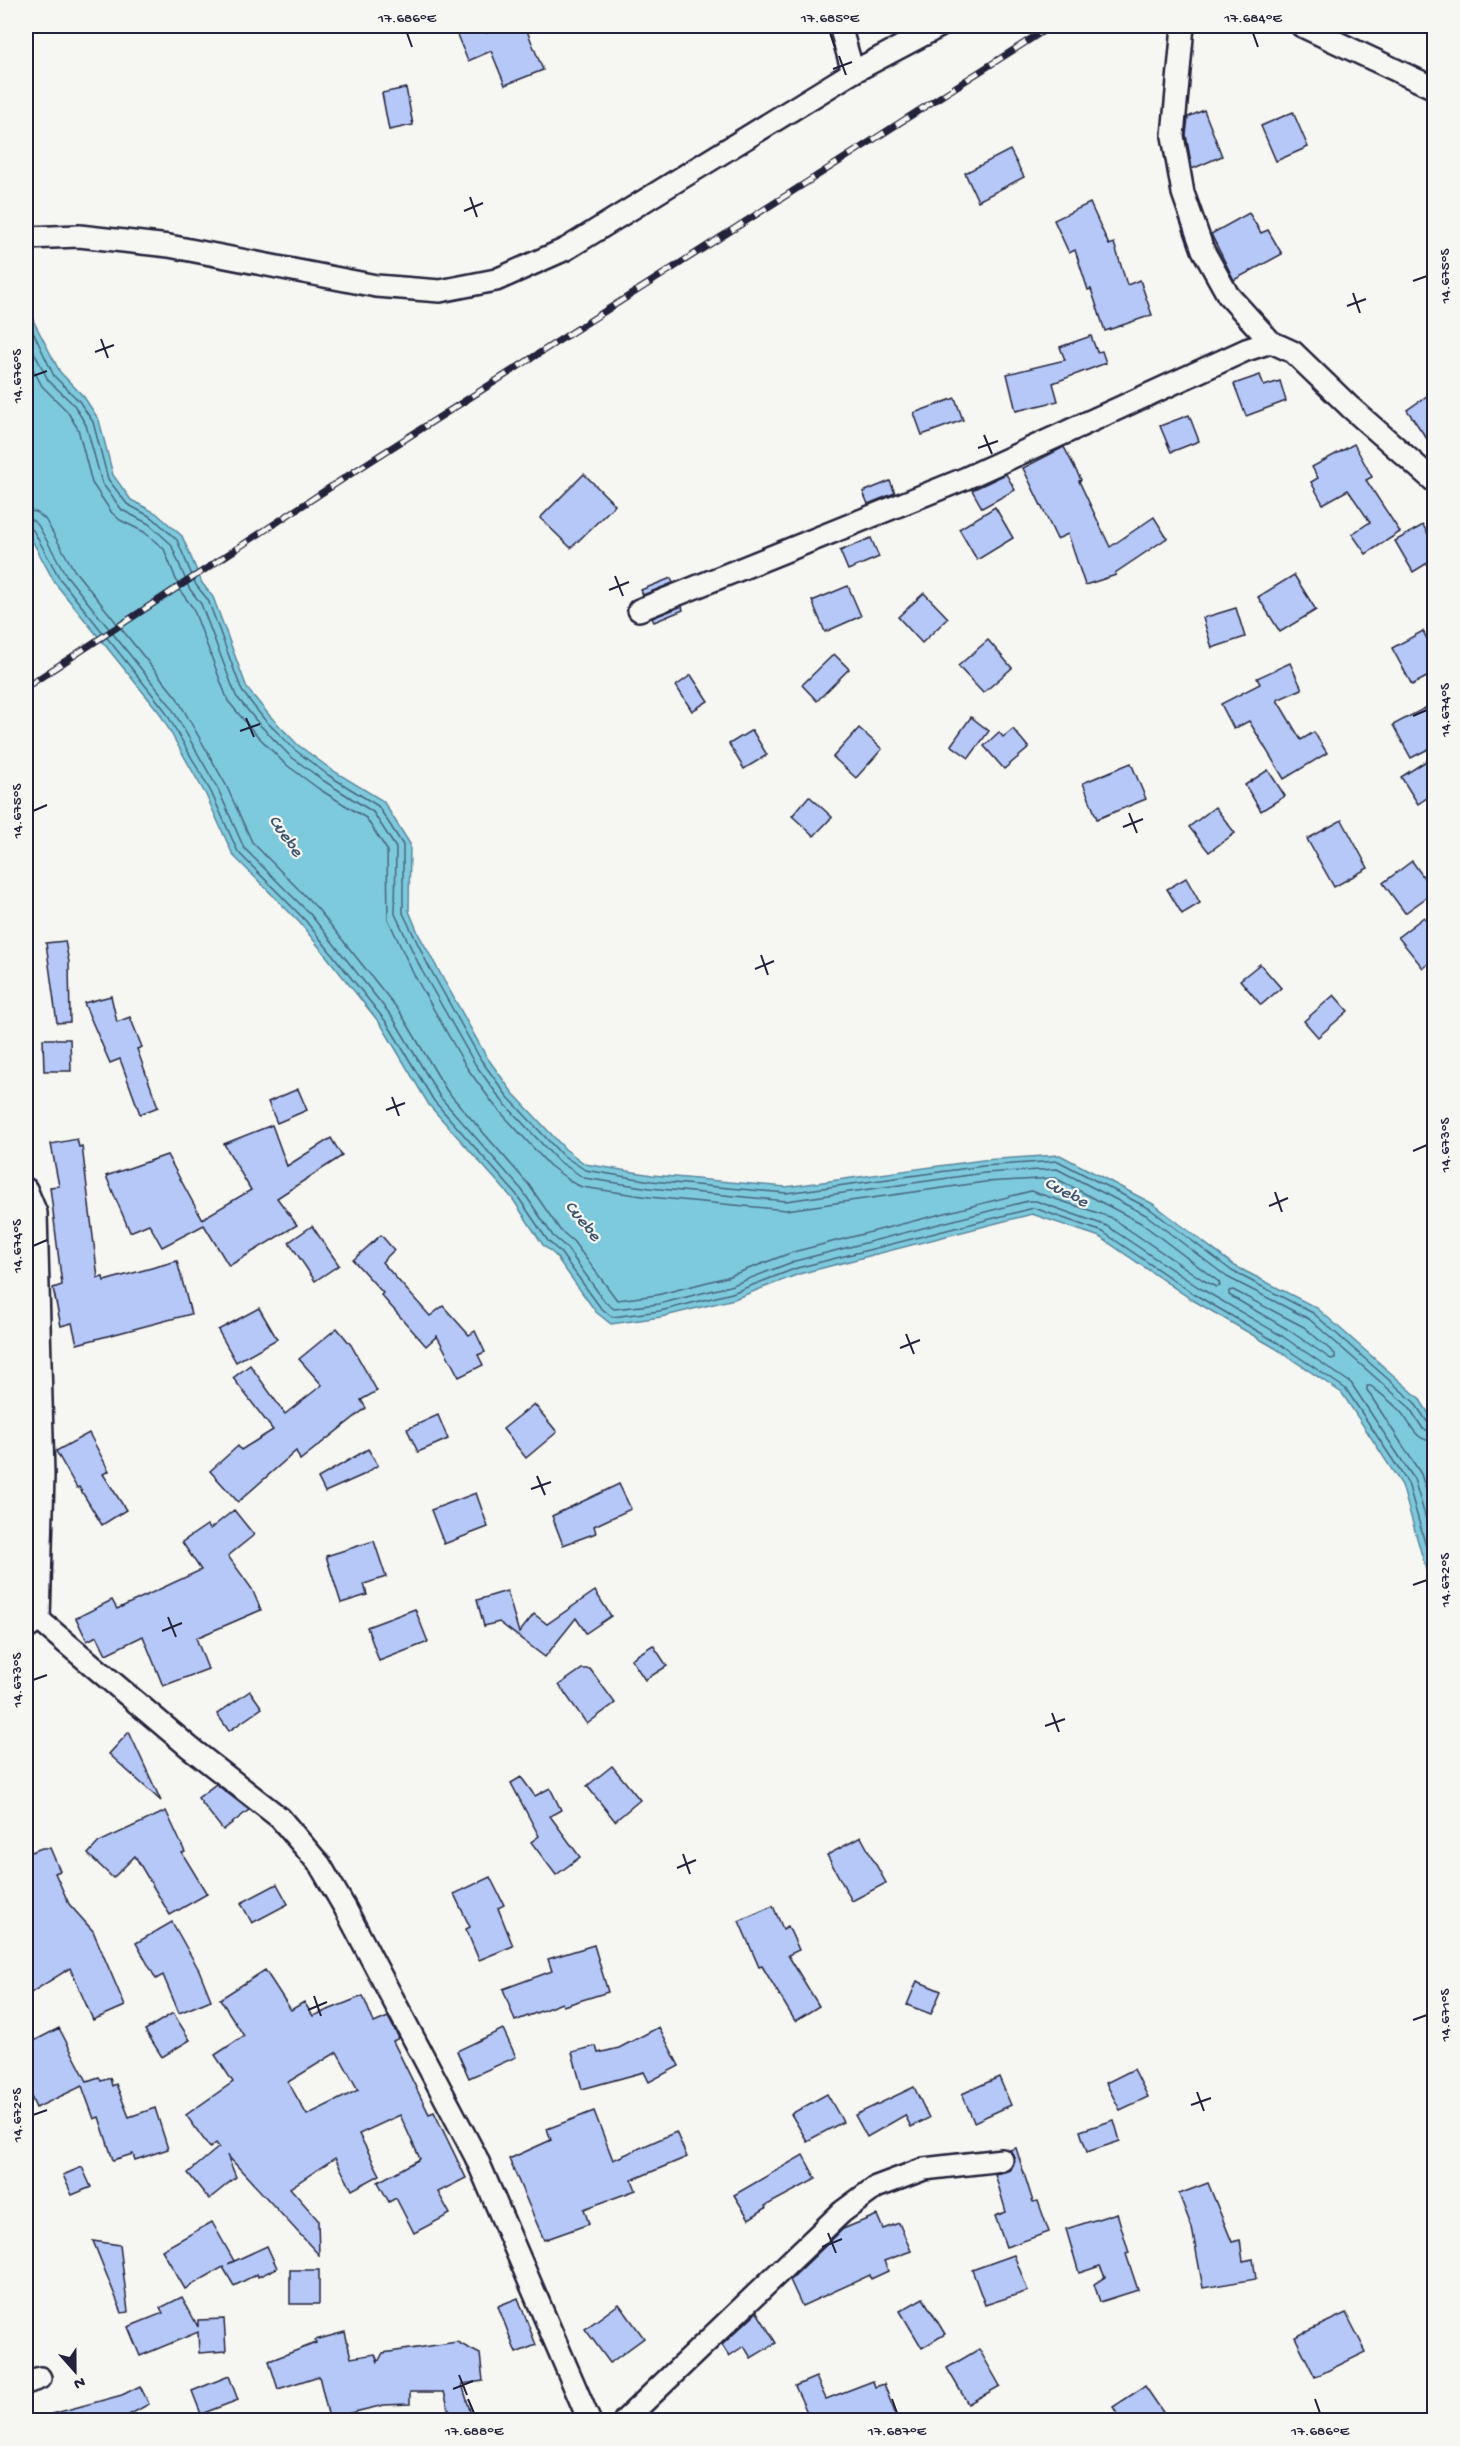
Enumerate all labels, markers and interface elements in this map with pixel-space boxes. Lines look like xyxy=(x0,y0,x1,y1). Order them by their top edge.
text: 17.686°E xyxy=(377,10,437,28)
text: 17.685°E xyxy=(800,10,860,28)
text: 17.684°E xyxy=(1223,10,1282,28)
text: 14.675°S xyxy=(1437,249,1455,304)
text: 14.676°S xyxy=(9,349,27,404)
text: 14.674°S xyxy=(1437,683,1455,738)
text: 14.675°S xyxy=(9,784,27,839)
water label: Cuebe xyxy=(263,811,307,862)
text: 14.673°S xyxy=(1437,1118,1455,1173)
water label: Cuebe xyxy=(1040,1173,1092,1214)
water label: Cuebe xyxy=(559,1197,605,1247)
text: 14.674°S xyxy=(9,1219,27,1274)
text: 14.672°S xyxy=(1437,1553,1455,1608)
text: 14.673°S xyxy=(9,1653,27,1708)
text: 14.671°S xyxy=(1437,1988,1455,2043)
text: 14.672°S xyxy=(9,2088,27,2143)
north arrow xyxy=(45,2341,105,2401)
text: N xyxy=(70,2371,87,2393)
text: 17.688°E xyxy=(444,2423,504,2441)
text: 17.687°E xyxy=(867,2423,927,2441)
text: 17.686°E xyxy=(1290,2423,1350,2441)

